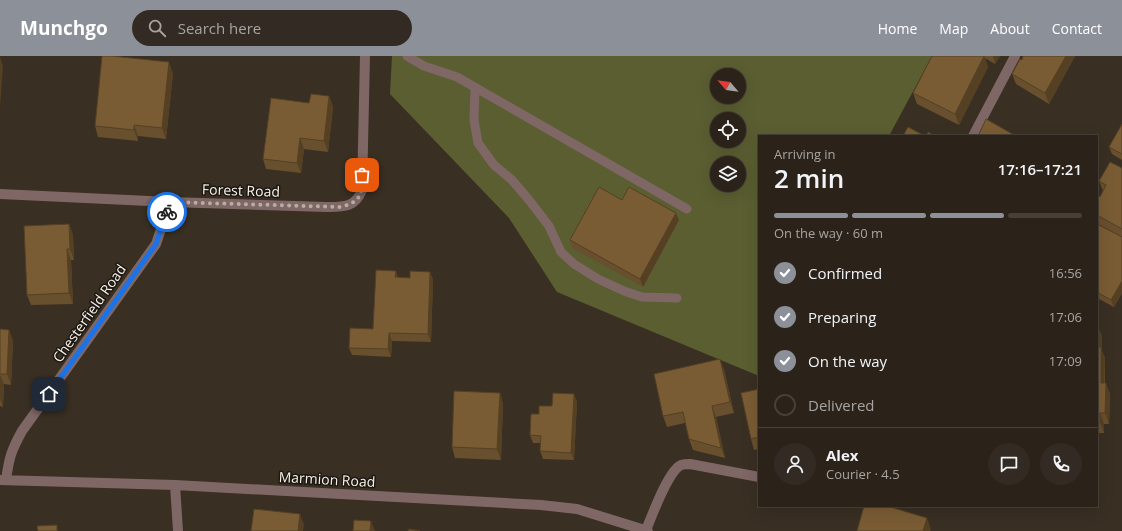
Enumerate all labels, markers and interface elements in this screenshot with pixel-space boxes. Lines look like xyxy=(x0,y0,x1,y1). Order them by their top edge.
search box xyxy=(132,10,412,46)
text: Munchgo xyxy=(20,15,108,41)
icon: search xyxy=(146,17,168,39)
text: Search here xyxy=(178,18,261,38)
text: Home xyxy=(878,19,917,38)
text: Map xyxy=(939,19,968,38)
text: About xyxy=(990,19,1030,38)
text: Contact xyxy=(1052,19,1102,38)
north arrow xyxy=(710,68,746,104)
map controls xyxy=(710,68,746,192)
button: locate xyxy=(710,112,746,148)
text: Arriving in xyxy=(774,145,836,163)
button: layers xyxy=(710,156,746,192)
pin xyxy=(345,158,379,192)
text: 17:16–17:21 xyxy=(998,159,1082,179)
text: 2 min xyxy=(774,160,844,196)
icon: bag xyxy=(351,164,373,186)
street label: Forest Road xyxy=(202,179,280,201)
courier xyxy=(147,192,187,232)
icon: bike xyxy=(156,201,178,223)
text: On the way · 60 m xyxy=(774,224,883,242)
street label: Chesterfield Road xyxy=(48,260,130,366)
icon: check xyxy=(774,262,796,284)
text: Confirmed xyxy=(808,263,882,283)
text: 16:56 xyxy=(1049,264,1082,282)
icon: check xyxy=(774,306,796,328)
text: Preparing xyxy=(808,307,876,327)
text: 17:06 xyxy=(1049,308,1082,326)
icon: check xyxy=(774,350,796,372)
text: On the way xyxy=(808,351,887,371)
text: 17:09 xyxy=(1049,352,1082,370)
pin xyxy=(32,377,66,411)
icon: home xyxy=(38,383,60,405)
text: Delivered xyxy=(808,395,875,415)
button: person xyxy=(774,443,816,485)
button: chat xyxy=(988,443,1030,485)
button: phone xyxy=(1040,443,1082,485)
text: Alex xyxy=(826,445,858,465)
text: Courier · 4.5 xyxy=(826,465,900,483)
street label: Marmion Road xyxy=(278,467,376,491)

